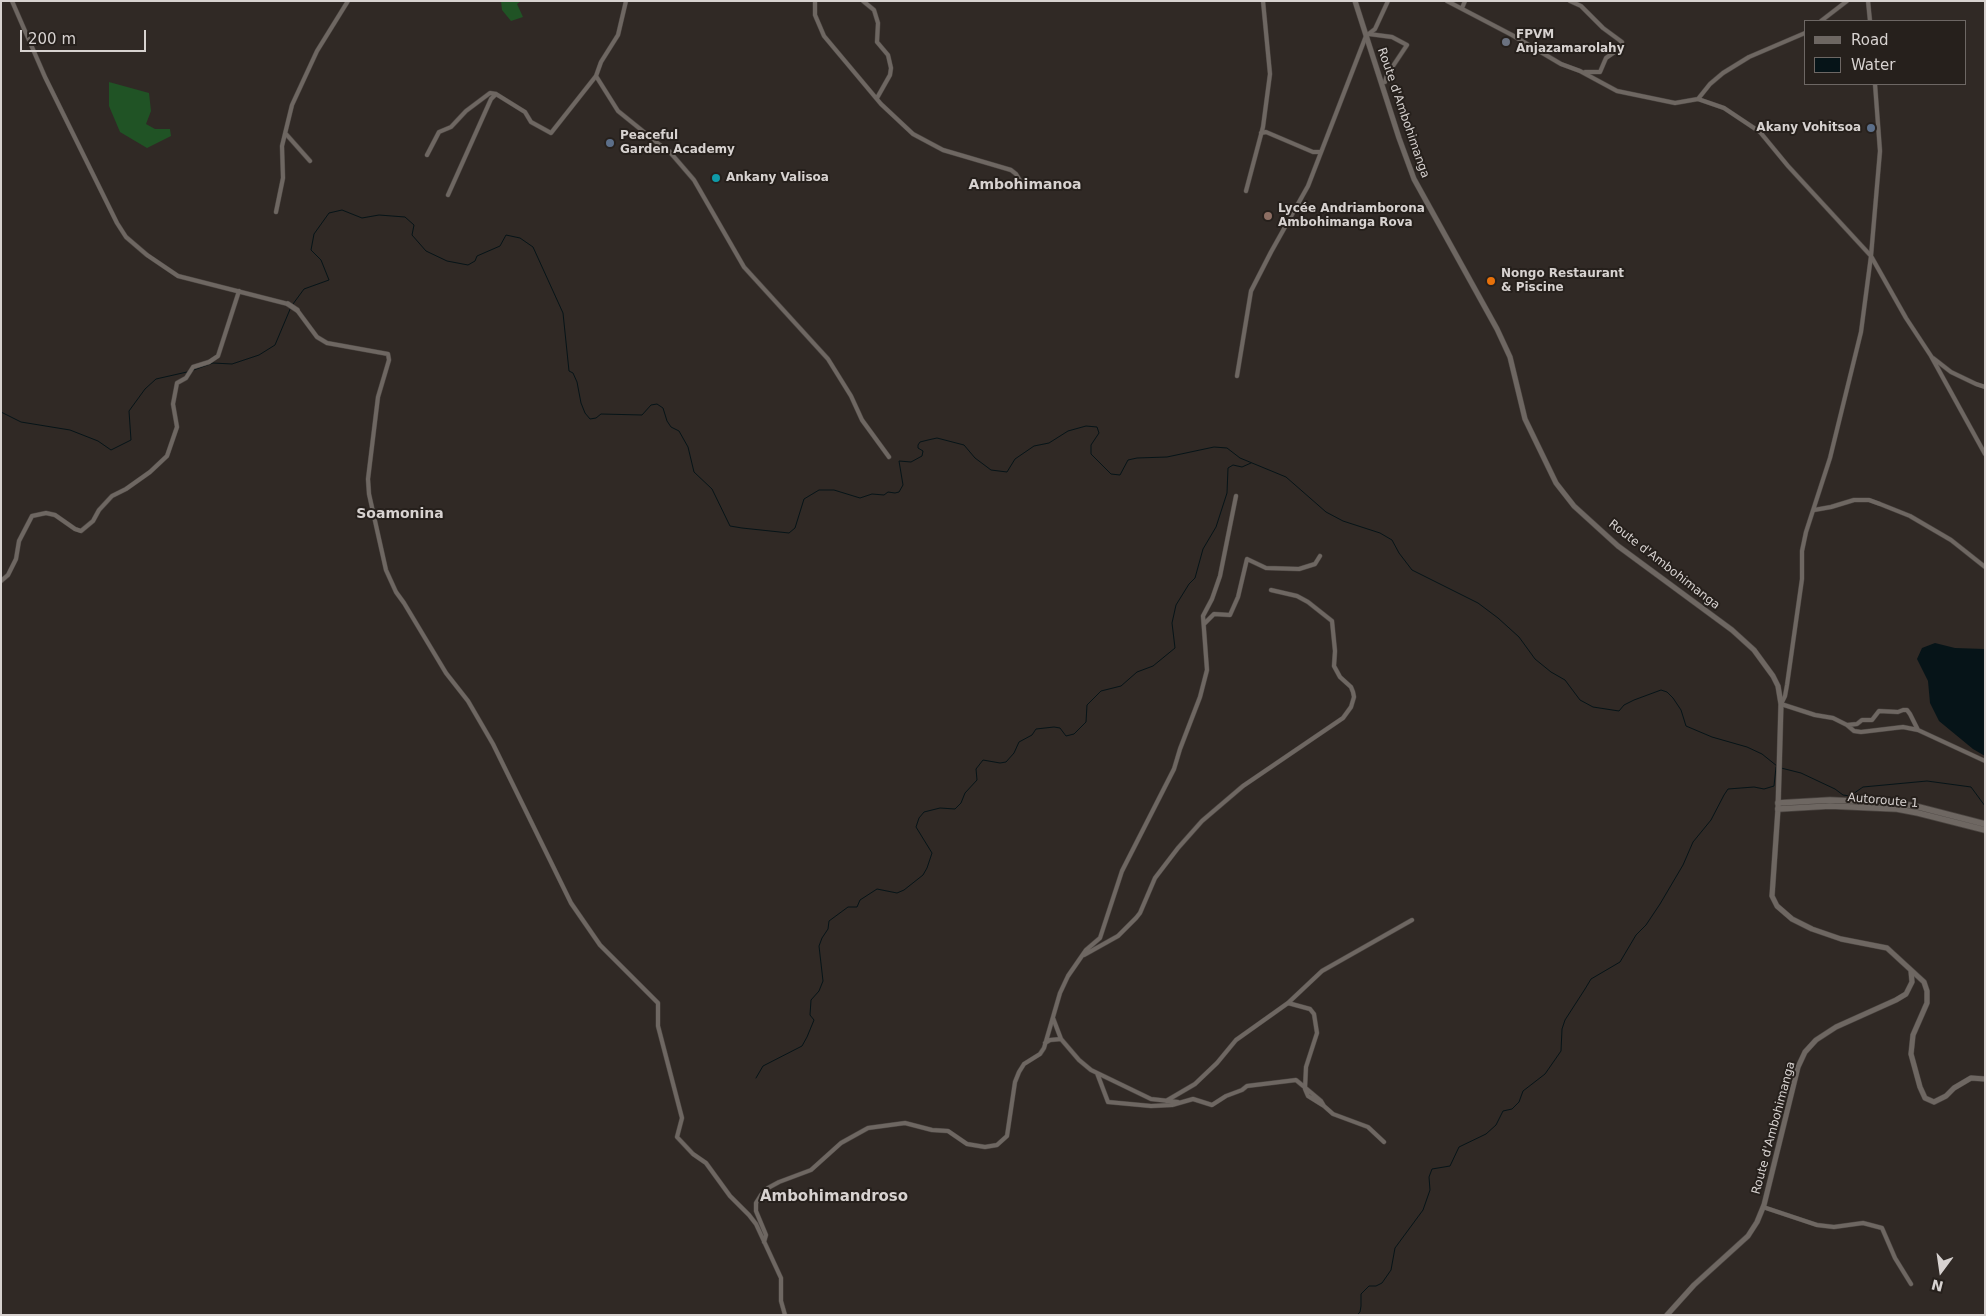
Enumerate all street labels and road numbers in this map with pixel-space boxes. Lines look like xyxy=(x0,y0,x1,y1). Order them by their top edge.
street label: Route d'Ambohimanga xyxy=(1374,46,1432,180)
street label: Route d'Ambohimanga xyxy=(1606,517,1722,613)
street label: Autoroute 1 xyxy=(1847,791,1919,811)
street label: Route d'Ambohimanga xyxy=(1749,1060,1799,1196)

